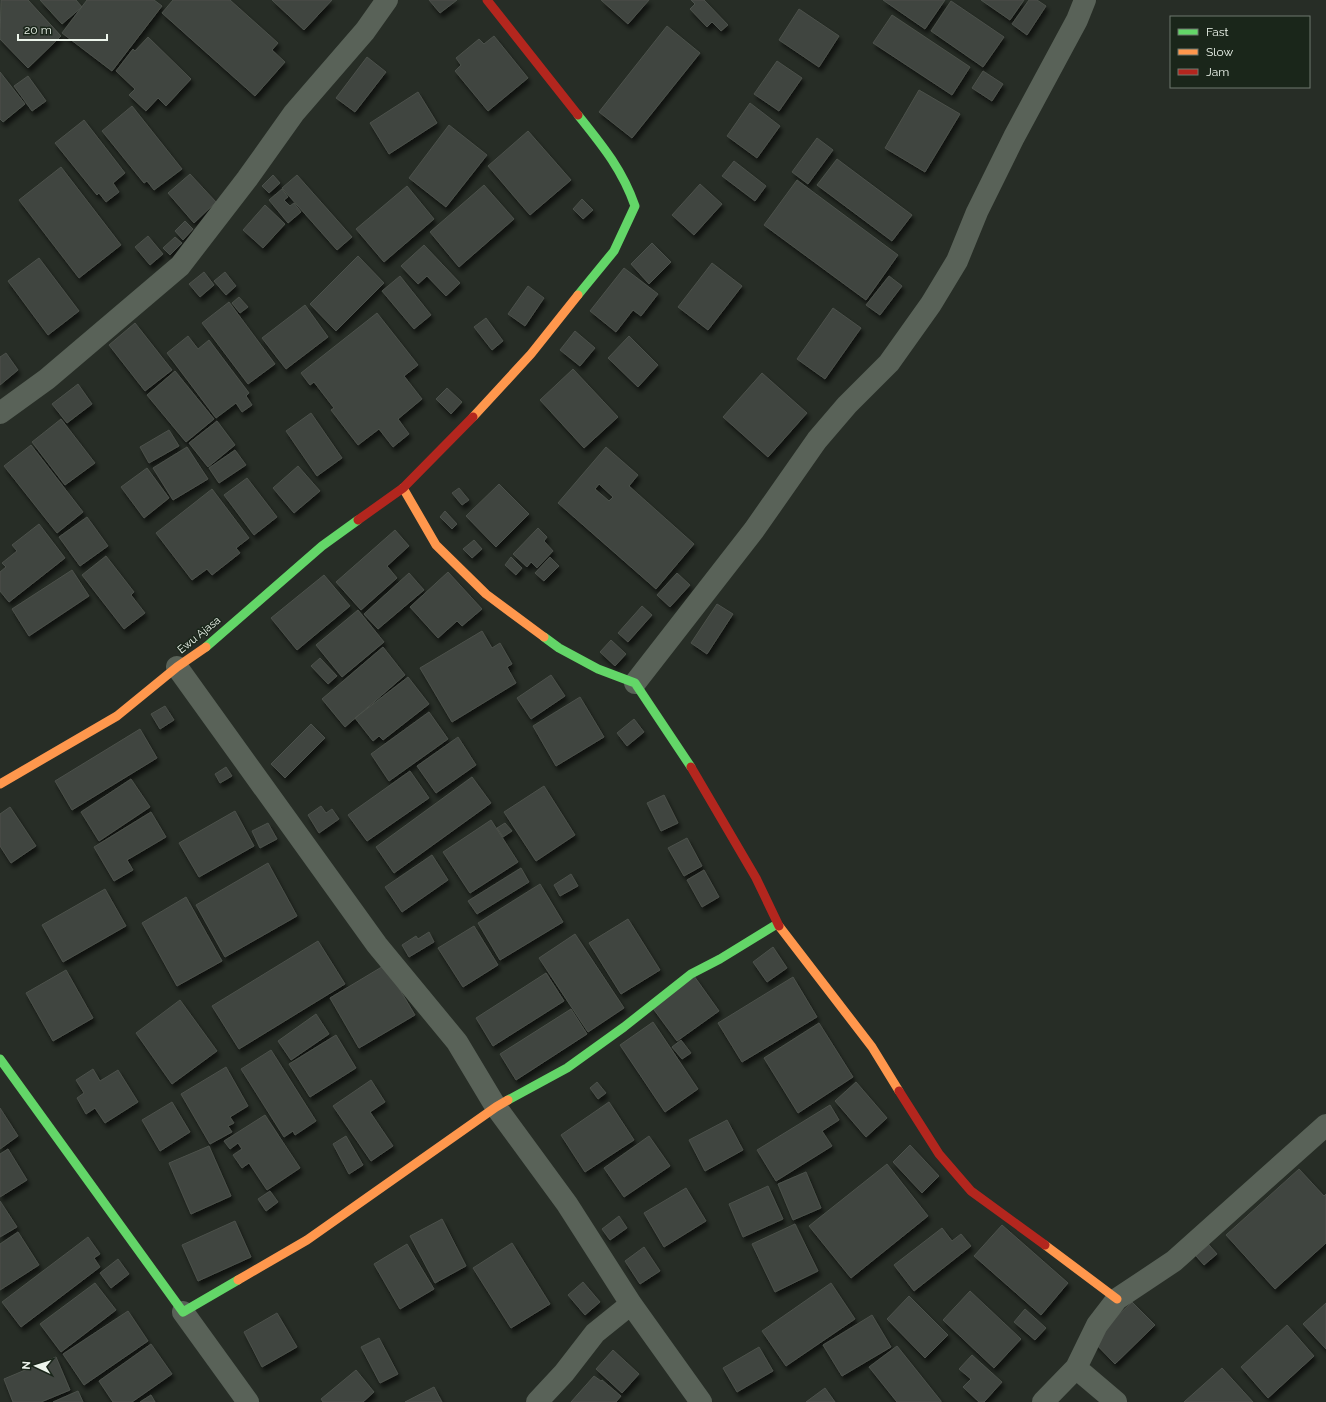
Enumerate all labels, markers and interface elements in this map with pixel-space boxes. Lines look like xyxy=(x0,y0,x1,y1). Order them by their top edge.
scale bar xyxy=(18,16,107,42)
legend xyxy=(1170,16,1310,88)
text: 20 m xyxy=(24,23,52,37)
text: Fast xyxy=(1206,25,1229,39)
text: Slow xyxy=(1206,45,1233,59)
text: Jam xyxy=(1206,65,1229,79)
street label: Ewu Ajasa xyxy=(175,614,223,656)
north arrow xyxy=(16,1346,56,1386)
text: N xyxy=(20,1361,33,1370)

